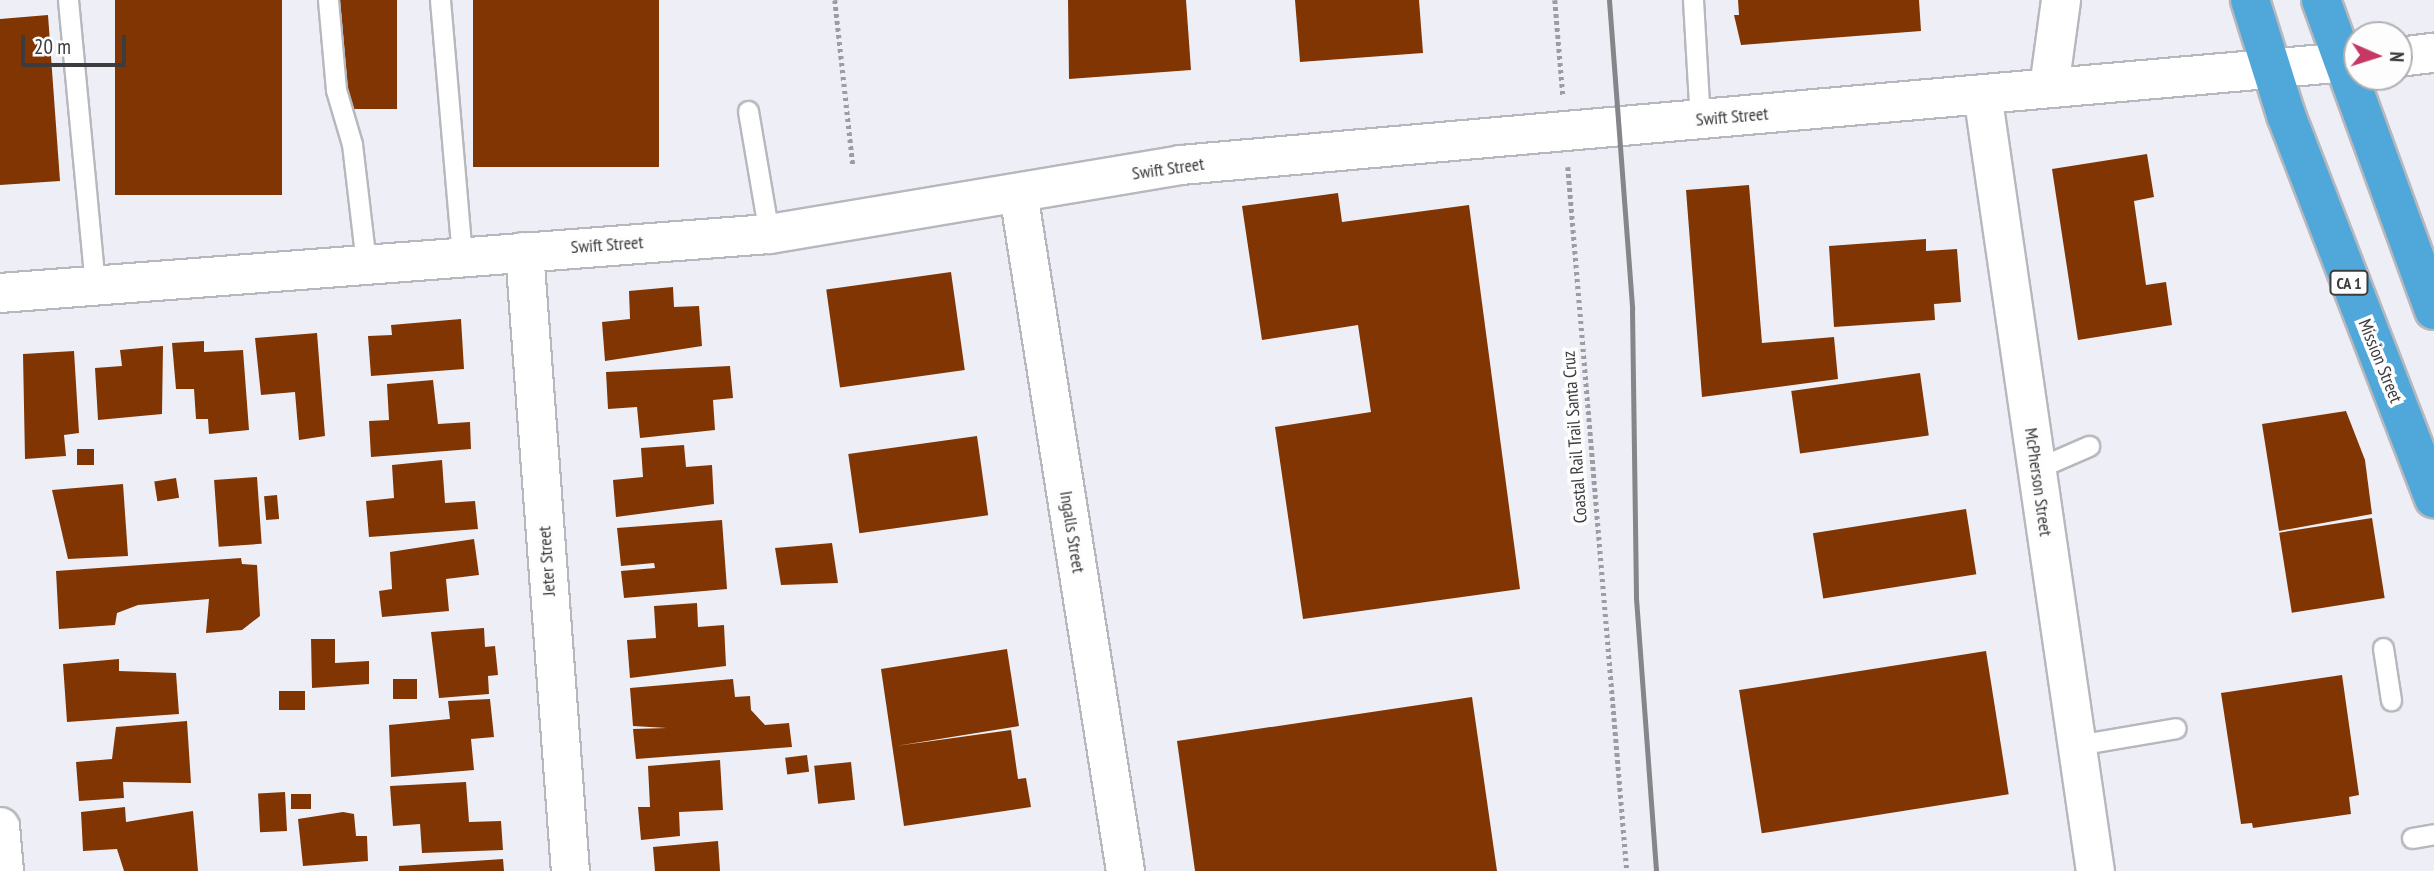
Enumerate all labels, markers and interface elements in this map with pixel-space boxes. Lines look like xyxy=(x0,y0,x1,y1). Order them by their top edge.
scale bar xyxy=(24,21,130,65)
north arrow xyxy=(2343,21,2413,91)
text: 20 m xyxy=(34,33,71,60)
text: N xyxy=(2385,51,2409,63)
street label: Swift Street xyxy=(1695,103,1769,131)
street label: Swift Street xyxy=(1131,153,1205,185)
street label: Swift Street xyxy=(570,232,644,258)
road number: CA 1 xyxy=(2328,270,2370,296)
street label: Mission Street xyxy=(2353,316,2407,406)
street label: Coastal Rail Trail Santa Cruz xyxy=(1558,350,1592,524)
street label: McPherson Street xyxy=(2020,426,2056,538)
street label: Ingalls Street xyxy=(1055,490,1089,574)
street label: Jeter Street xyxy=(534,525,560,597)

